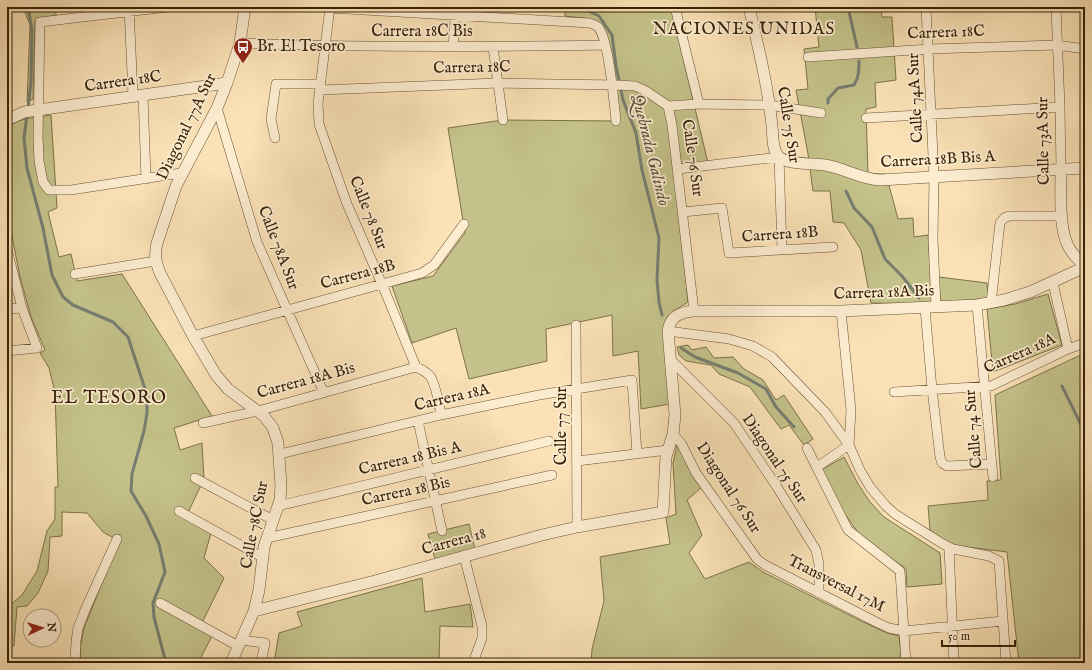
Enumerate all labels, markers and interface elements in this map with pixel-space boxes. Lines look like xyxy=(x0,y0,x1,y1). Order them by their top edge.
district label: NACIONES UNIDAS xyxy=(653,19,835,40)
street label: Carrera 18C Bis xyxy=(371,22,473,42)
street label: Carrera 18C xyxy=(907,22,985,44)
bus stop icon: Br. El Tesoro xyxy=(232,36,254,64)
place label: Br. El Tesoro xyxy=(257,37,346,57)
street label: Calle 74A Sur xyxy=(904,52,928,143)
street label: Carrera 18C xyxy=(433,57,511,79)
street label: Carrera 18C xyxy=(83,67,163,97)
street label: Diagonal 77A Sur xyxy=(153,70,222,184)
street label: Calle 75 Sur xyxy=(772,85,804,165)
water label: Quebrada Galindo xyxy=(626,92,674,208)
street label: Calle 73A Sur xyxy=(1033,97,1055,185)
street label: Calle 76 Sur xyxy=(677,118,707,198)
street label: Carrera 18B Bis A xyxy=(880,147,997,173)
street label: Calle 78 Sur xyxy=(344,173,392,253)
street label: Calle 78A Sur xyxy=(253,203,303,293)
street label: Carrera 18B xyxy=(741,222,819,248)
street label: Carrera 18B xyxy=(318,255,398,295)
street label: Carrera 18A Bis xyxy=(833,281,935,305)
street label: Carrera 18A xyxy=(981,329,1060,379)
street label: Carrera 18A Bis xyxy=(255,358,358,404)
street label: Carrera 18A xyxy=(412,379,493,416)
district label: EL TESORO xyxy=(51,387,167,410)
street label: Calle 77 Sur xyxy=(552,387,572,465)
street label: Calle 74 Sur xyxy=(961,389,987,469)
street label: Diagonal 75 Sur xyxy=(737,410,811,508)
street label: Carrera 18 Bis A xyxy=(357,437,464,480)
street label: Diagonal 76 Sur xyxy=(691,439,765,537)
street label: Carrera 18 Bis xyxy=(360,473,452,511)
street label: Calle 78C Sur xyxy=(237,479,273,571)
street label: Carrera 18 xyxy=(420,524,488,560)
street label: Transversal 17M xyxy=(784,551,888,617)
north arrow xyxy=(22,608,62,648)
text: N xyxy=(44,621,58,633)
scale bar xyxy=(942,622,1015,648)
text: 50 m xyxy=(948,629,970,644)

